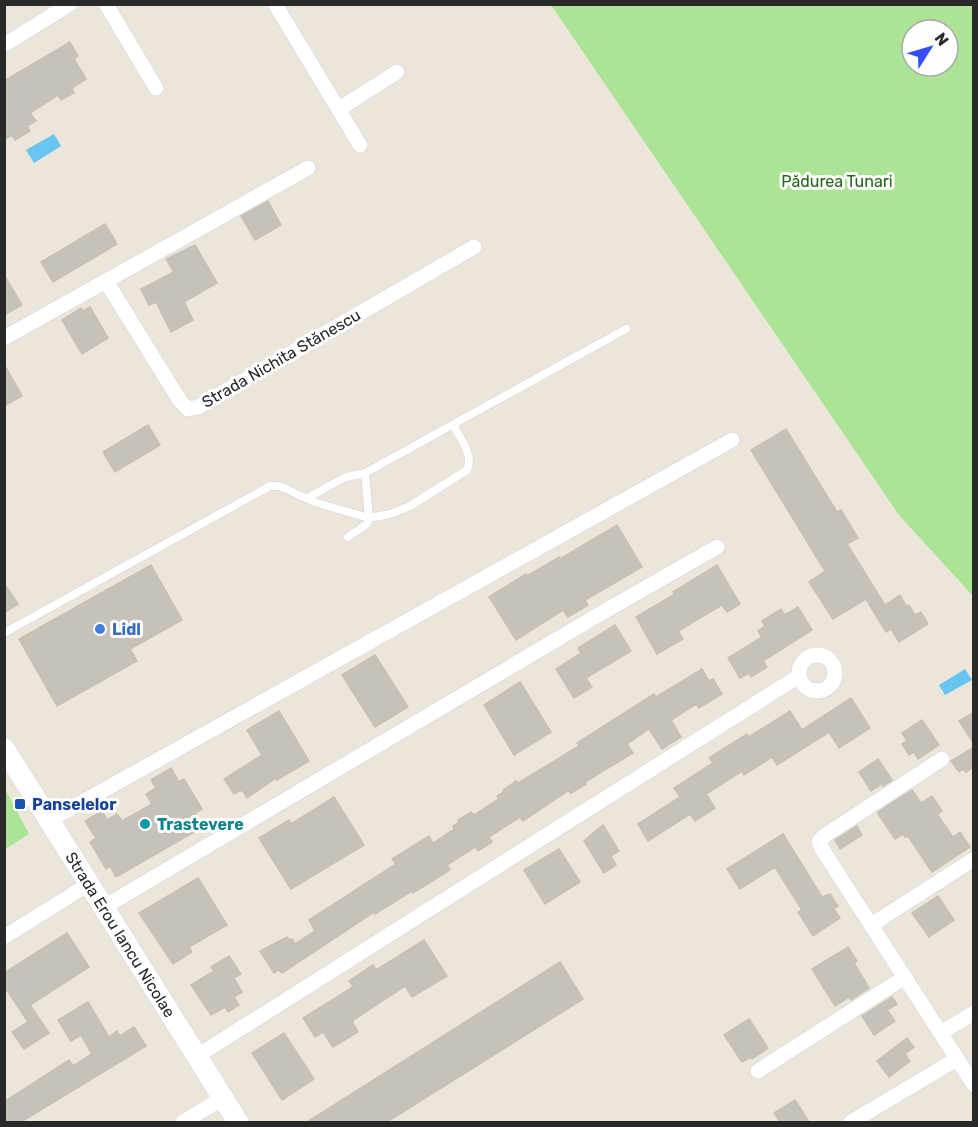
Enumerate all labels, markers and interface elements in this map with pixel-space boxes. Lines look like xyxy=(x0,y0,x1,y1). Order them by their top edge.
north arrow xyxy=(900,18,960,78)
text: N xyxy=(931,29,953,50)
park label: Pădurea Tunari xyxy=(781,172,893,191)
street label: Strada Nichita Stănescu xyxy=(199,305,364,412)
place label: Lidl xyxy=(112,620,141,639)
marker: Lidl xyxy=(93,622,107,636)
place label: Panselelor xyxy=(32,795,117,814)
marker: Panselelor xyxy=(13,797,27,811)
place label: Trastevere xyxy=(157,815,244,834)
marker: Trastevere xyxy=(138,817,152,831)
street label: Strada Erou Iancu Nicolae xyxy=(61,848,179,1021)

